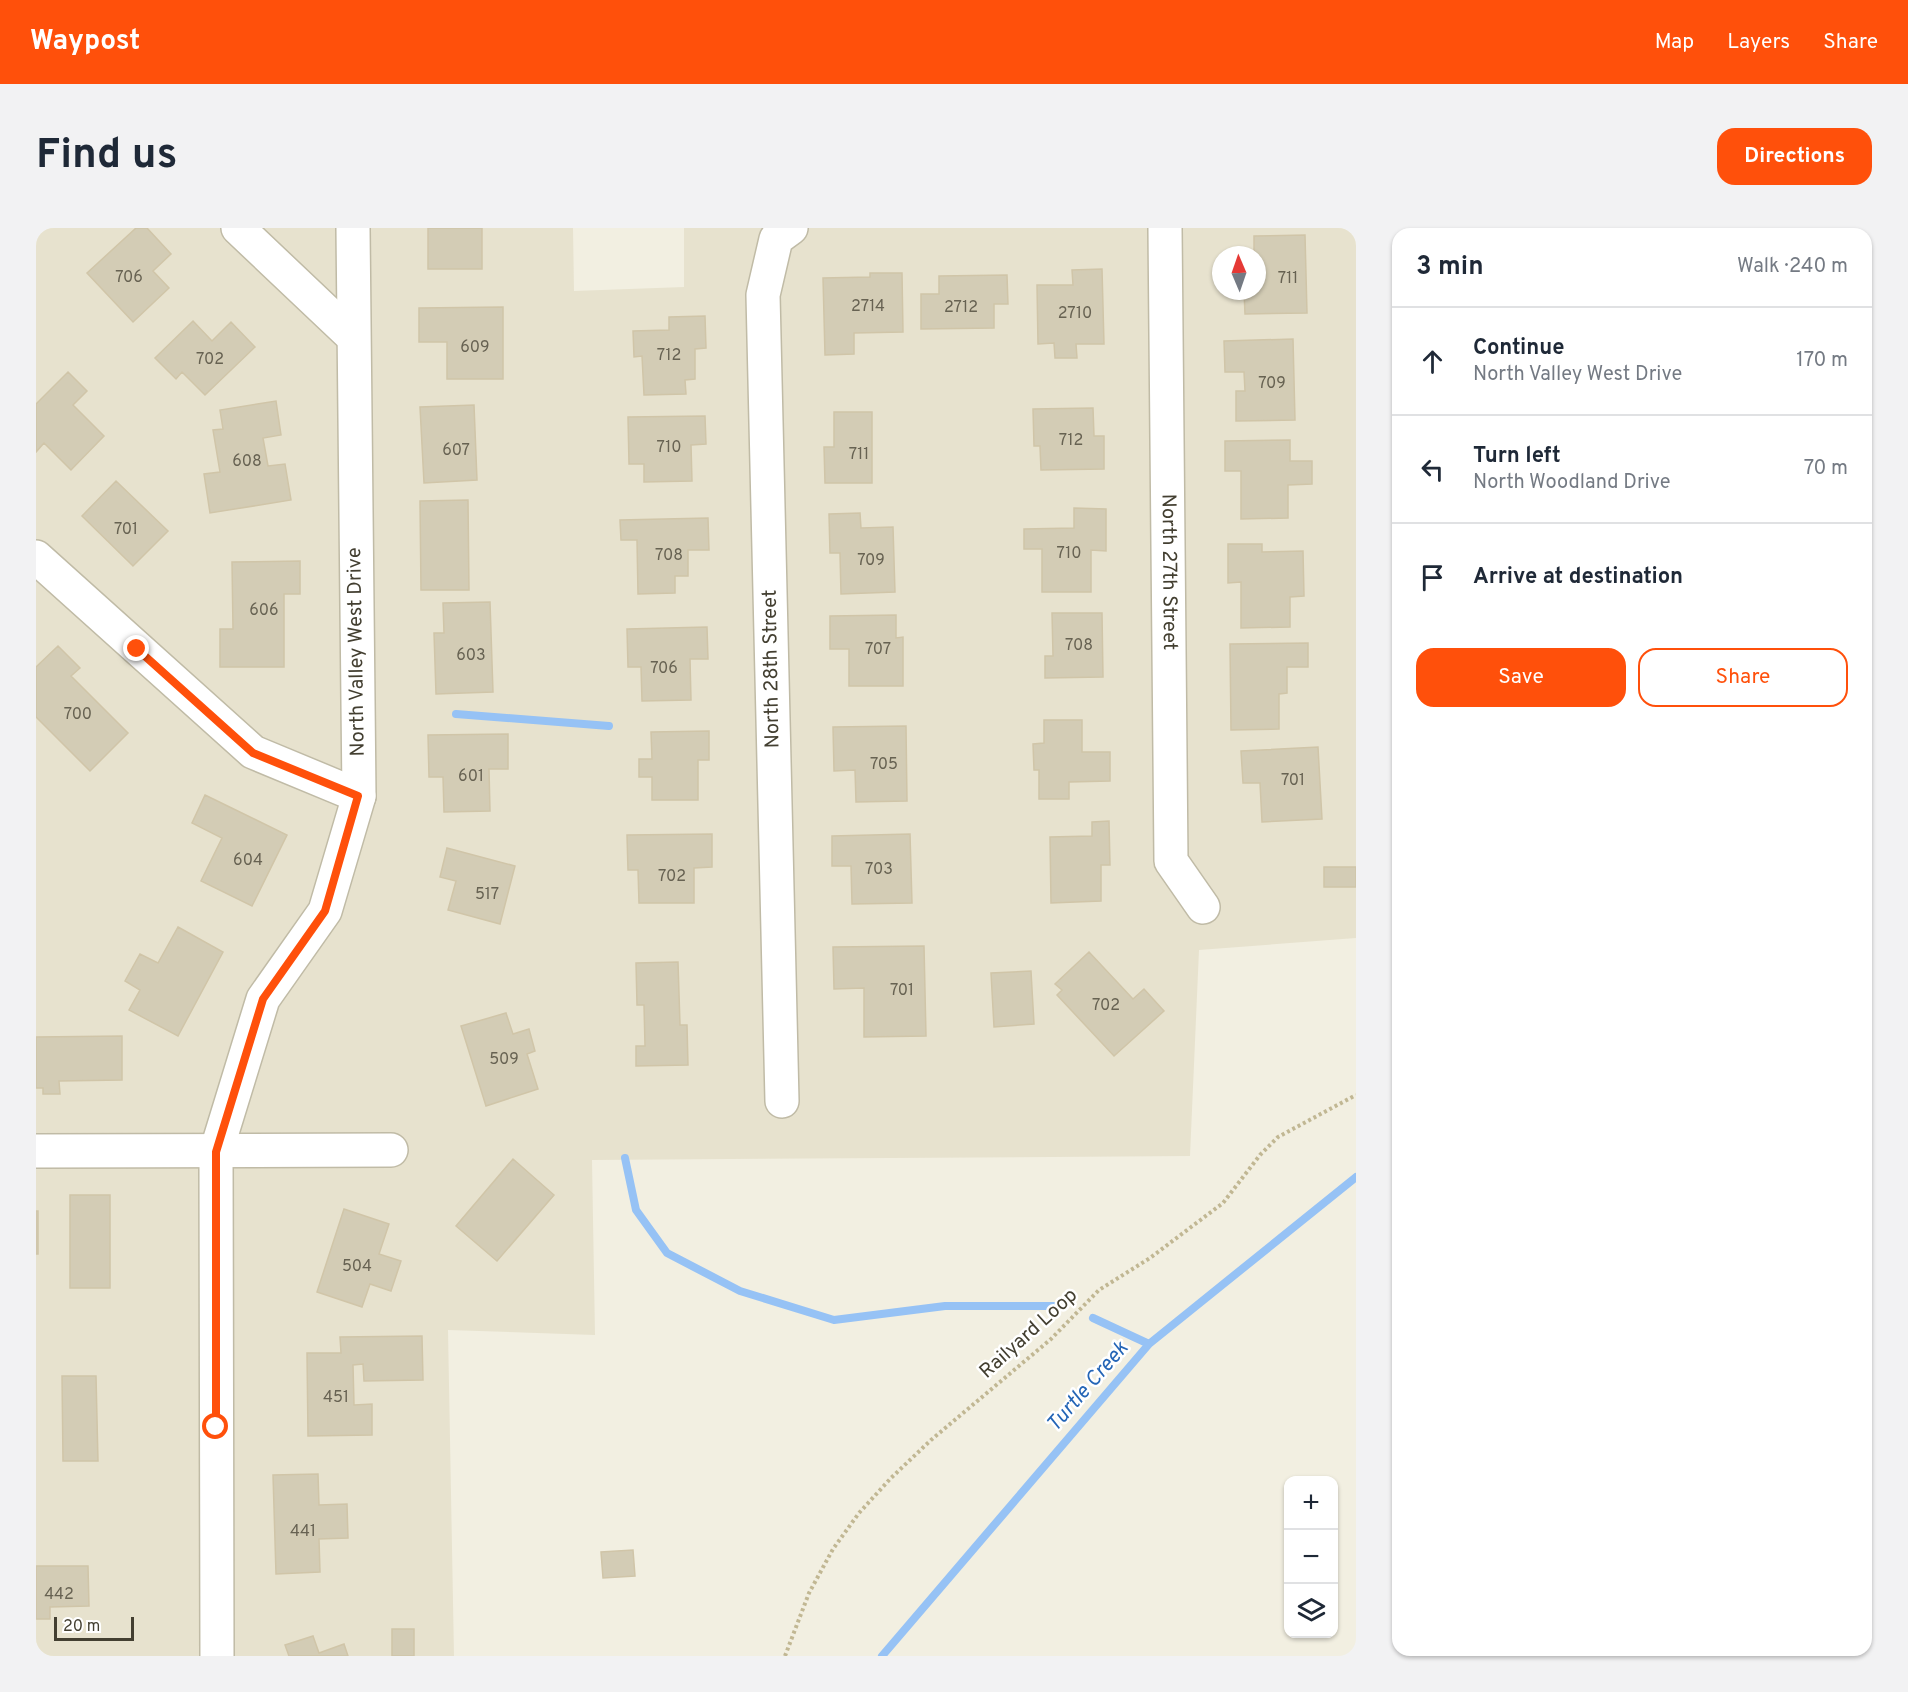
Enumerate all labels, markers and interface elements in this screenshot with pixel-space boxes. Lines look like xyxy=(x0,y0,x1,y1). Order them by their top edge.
text: Waypost xyxy=(30,24,140,60)
text: Map xyxy=(1655,29,1694,56)
text: Layers xyxy=(1727,29,1790,56)
text: Share xyxy=(1823,29,1878,56)
button: Directions xyxy=(1717,128,1872,185)
text: Find us xyxy=(36,130,177,183)
north arrow xyxy=(1212,246,1266,300)
text: 3 min xyxy=(1416,251,1484,284)
text: Walk · 240 m xyxy=(1737,254,1848,280)
house number: 706 xyxy=(115,268,143,288)
house number: 711 xyxy=(1278,269,1298,289)
house number: 2714 xyxy=(851,297,885,317)
house number: 2712 xyxy=(944,298,978,318)
house number: 2710 xyxy=(1058,304,1092,324)
text: Continue xyxy=(1473,335,1564,362)
house number: 609 xyxy=(460,338,490,358)
icon: ahead xyxy=(1416,345,1449,378)
house number: 712 xyxy=(657,346,681,366)
text: 170 m xyxy=(1796,348,1848,374)
house number: 702 xyxy=(196,350,224,370)
text: North Valley West Drive xyxy=(1473,362,1682,388)
house number: 709 xyxy=(1258,374,1286,394)
house number: 712 xyxy=(1059,431,1083,451)
house number: 710 xyxy=(657,438,681,458)
house number: 607 xyxy=(442,441,470,461)
text: Turn left xyxy=(1473,443,1561,470)
house number: 711 xyxy=(849,445,869,465)
house number: 608 xyxy=(232,452,262,472)
icon: left xyxy=(1416,453,1449,486)
text: 70 m xyxy=(1804,456,1848,482)
text: North Woodland Drive xyxy=(1473,470,1671,496)
street label: North 27th Street xyxy=(1155,494,1182,650)
house number: 701 xyxy=(114,520,138,540)
house number: 710 xyxy=(1057,544,1081,564)
house number: 708 xyxy=(655,546,683,566)
street label: North Valley West Drive xyxy=(342,547,372,757)
house number: 709 xyxy=(857,551,885,571)
icon: arrive xyxy=(1416,561,1449,594)
text: Arrive at destination xyxy=(1473,564,1683,591)
street label: North 28th Street xyxy=(758,589,786,749)
house number: 606 xyxy=(249,601,279,621)
route end xyxy=(123,635,149,661)
house number: 708 xyxy=(1065,636,1093,656)
house number: 707 xyxy=(865,640,891,660)
house number: 603 xyxy=(456,646,486,666)
button: Save xyxy=(1416,648,1626,707)
button: Share xyxy=(1638,648,1848,707)
house number: 706 xyxy=(650,659,678,679)
house number: 700 xyxy=(64,705,92,725)
house number: 705 xyxy=(870,755,898,775)
house number: 601 xyxy=(458,767,484,787)
house number: 701 xyxy=(1281,771,1305,791)
house number: 604 xyxy=(233,851,263,871)
house number: 703 xyxy=(865,860,893,880)
house number: 702 xyxy=(658,867,686,887)
house number: 517 xyxy=(475,885,499,905)
house number: 701 xyxy=(890,981,914,1001)
house number: 702 xyxy=(1092,996,1120,1016)
house number: 509 xyxy=(489,1050,519,1070)
house number: 504 xyxy=(342,1257,372,1277)
street label: Railyard Loop xyxy=(975,1283,1083,1385)
water label: Turtle Creek xyxy=(1041,1336,1135,1438)
house number: 451 xyxy=(323,1388,349,1408)
route start xyxy=(202,1413,228,1439)
map controls xyxy=(1284,1476,1338,1638)
button: + xyxy=(1284,1476,1338,1530)
house number: 441 xyxy=(290,1522,316,1542)
button: − xyxy=(1284,1530,1338,1584)
button: layers xyxy=(1284,1584,1338,1638)
house number: 442 xyxy=(44,1585,74,1605)
scale bar xyxy=(54,1614,134,1642)
text: 20 m xyxy=(63,1617,100,1637)

